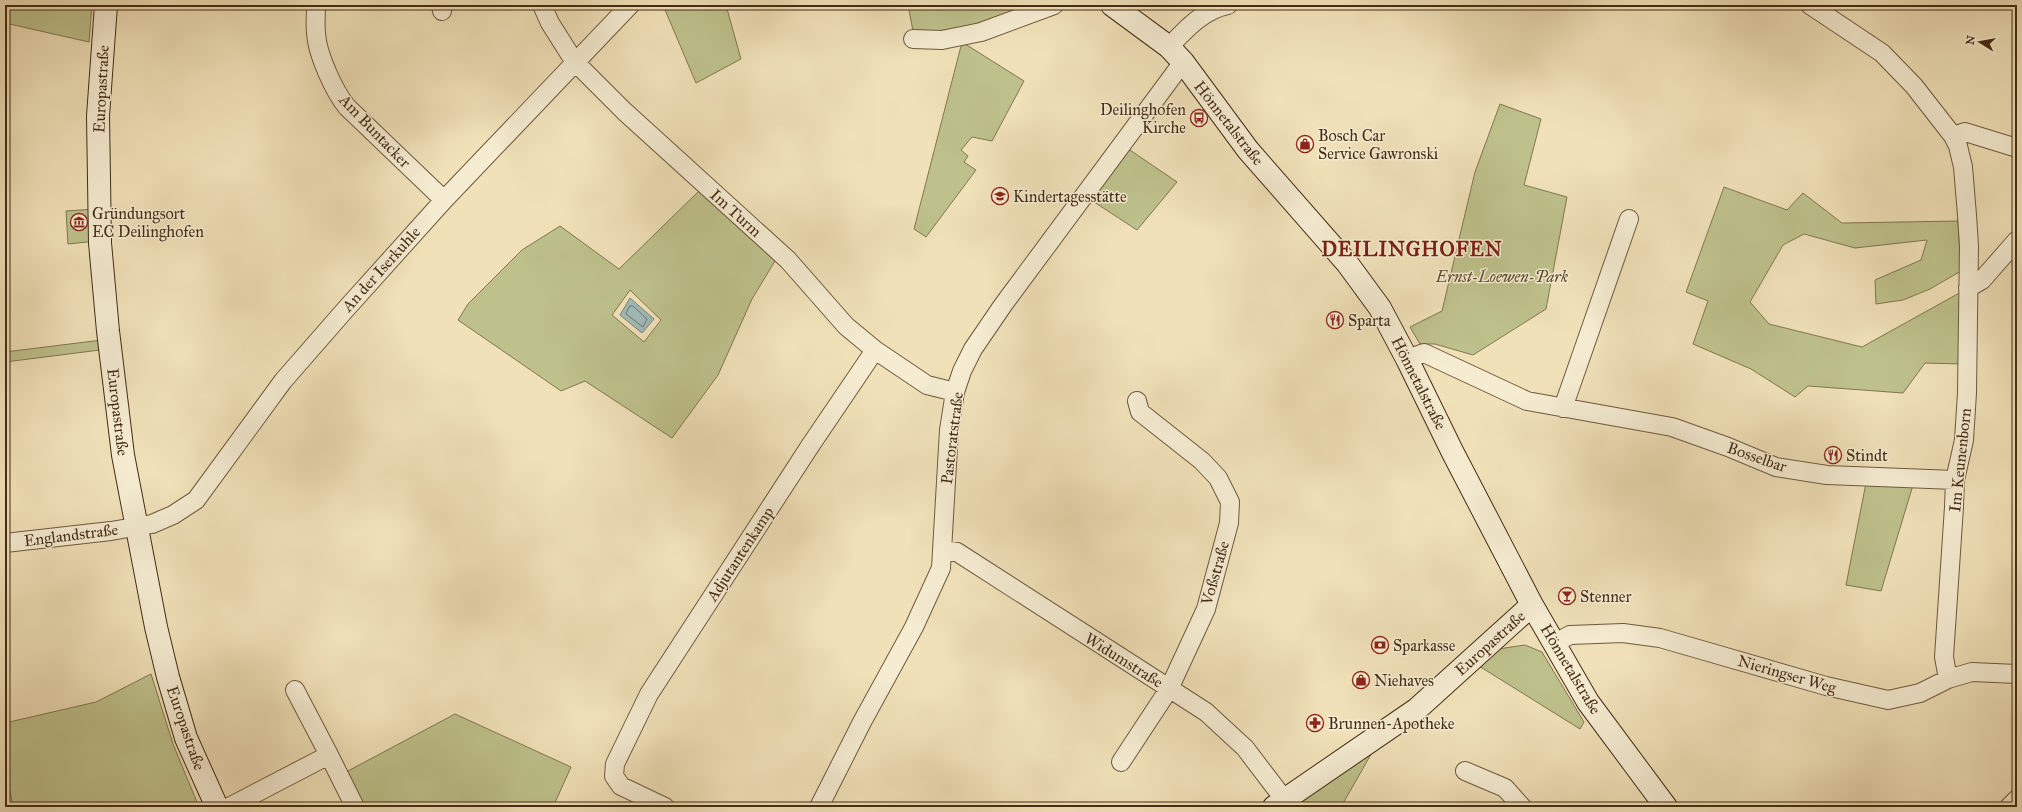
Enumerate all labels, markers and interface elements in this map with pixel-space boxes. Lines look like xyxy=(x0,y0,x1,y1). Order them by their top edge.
north arrow xyxy=(1960,22,2000,62)
text: N xyxy=(1963,34,1978,46)
street label: Europastraße xyxy=(89,44,113,133)
street label: Hönnetalstraße xyxy=(1190,77,1268,169)
street label: Am Buntacker xyxy=(335,90,415,172)
place label: Deilinghofen Kirche xyxy=(1100,100,1186,137)
bus stop icon: Deilinghofen Kirche xyxy=(1189,108,1209,128)
place label: Bosch Car Service Gawronski xyxy=(1318,126,1439,163)
shop icon: Bosch Car Service Gawronski xyxy=(1295,134,1315,154)
street label: Im Turm xyxy=(706,185,766,241)
school or university icon: Kindertagesstätte xyxy=(990,186,1010,206)
place label: Kindertagesstätte xyxy=(1013,187,1127,207)
place label: Gründungsort EC Deilinghofen xyxy=(92,204,204,242)
museum icon: Gründungsort EC Deilinghofen xyxy=(69,212,89,232)
street label: An der Iserkuhle xyxy=(337,222,424,316)
district label: DEILINGHOFEN xyxy=(1321,237,1503,261)
park label: Ernst-Loewen-Park xyxy=(1435,267,1568,286)
restaurant icon: Sparta xyxy=(1325,310,1345,330)
place label: Sparta xyxy=(1348,311,1391,330)
street label: Hönnetalstraße xyxy=(1387,333,1451,433)
street label: Europastraße xyxy=(103,367,133,457)
street label: Pastoratstraße xyxy=(937,390,967,485)
street label: Im Keunenborn xyxy=(1945,407,1975,513)
street label: Bosselbar xyxy=(1725,438,1789,476)
restaurant icon: Stindt xyxy=(1823,445,1843,465)
place label: Stindt xyxy=(1846,446,1888,465)
street label: Adjutantenkamp xyxy=(702,503,778,606)
street label: Englandstraße xyxy=(23,520,120,551)
street label: Voßstraße xyxy=(1197,539,1233,608)
bar icon: Stenner xyxy=(1557,586,1577,606)
place label: Stenner xyxy=(1580,587,1632,606)
street label: Europastraße xyxy=(1451,606,1529,680)
street label: Hönnetalstraße xyxy=(1537,620,1606,718)
street label: Widumstraße xyxy=(1081,628,1167,692)
bank icon: Sparkasse xyxy=(1370,635,1390,655)
place label: Sparkasse xyxy=(1393,636,1456,655)
street label: Nieringser Weg xyxy=(1735,651,1839,698)
shop icon: Niehaves xyxy=(1351,670,1371,690)
place label: Niehaves xyxy=(1374,671,1434,690)
street label: Europastraße xyxy=(163,683,209,773)
pharmacy icon: Brunnen-Apotheke xyxy=(1305,713,1325,733)
place label: Brunnen-Apotheke xyxy=(1328,714,1455,733)

